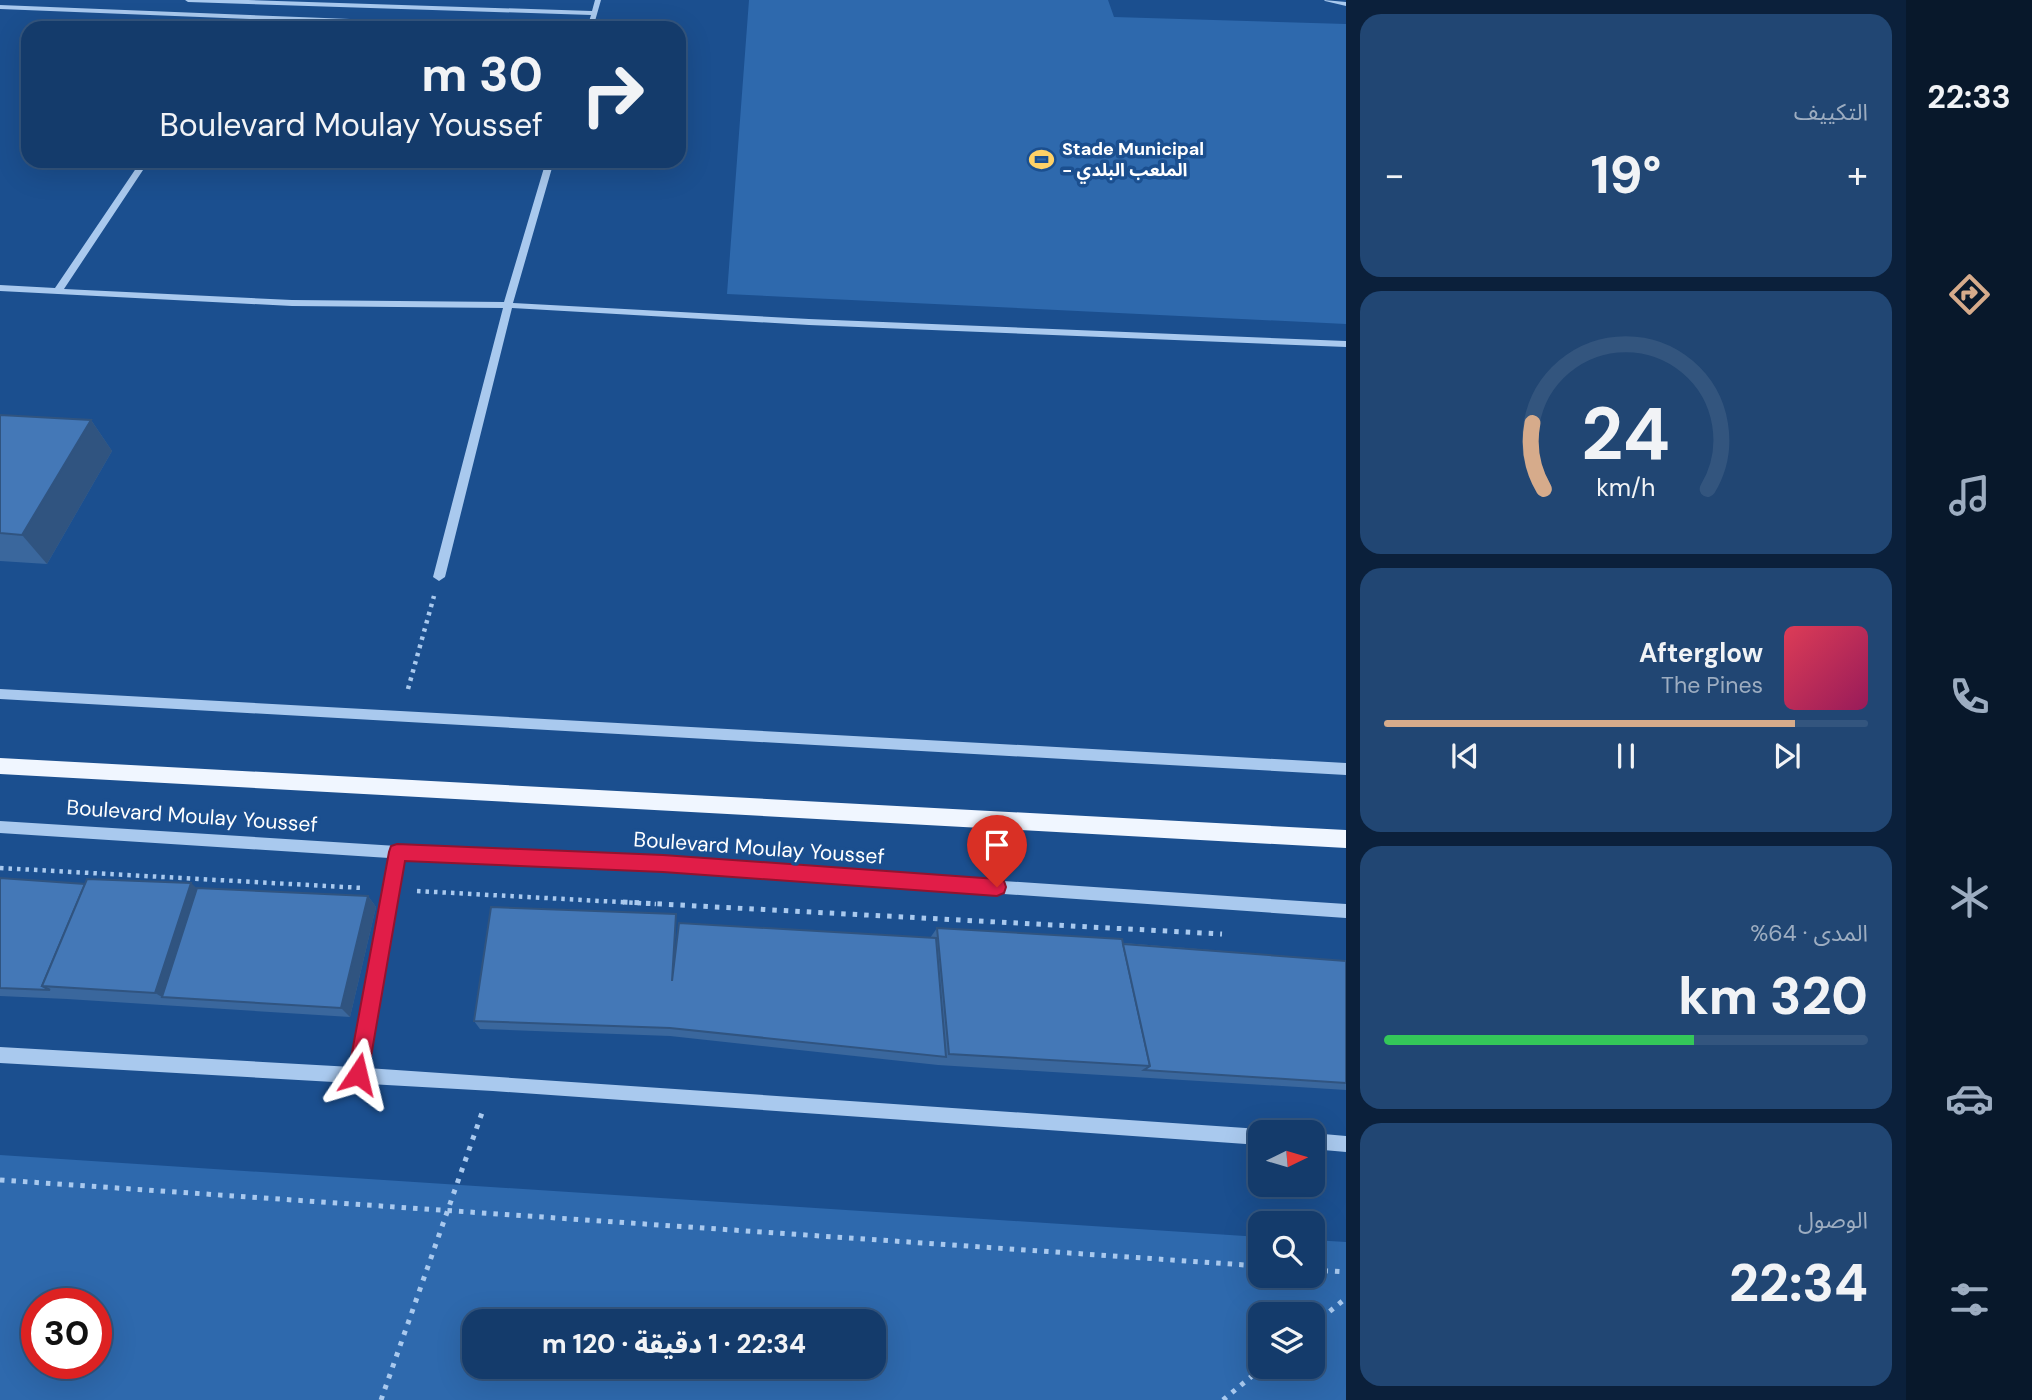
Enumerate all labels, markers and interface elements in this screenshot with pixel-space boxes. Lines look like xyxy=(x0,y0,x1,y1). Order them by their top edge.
text: 30 m xyxy=(421,42,543,106)
icon: right xyxy=(567,49,658,140)
text: 22:33 xyxy=(1927,76,2011,118)
text: التكييف xyxy=(1794,97,1868,127)
text: Boulevard Moulay Youssef xyxy=(160,104,543,146)
place label: Stade Municipal - الملعب البلدي xyxy=(1062,137,1204,184)
text: 19° xyxy=(1590,141,1662,209)
sports icon: Stade Municipal - الملعب البلدي xyxy=(1028,145,1056,173)
text: − xyxy=(1384,150,1405,200)
text: + xyxy=(1847,150,1868,200)
icon: directions xyxy=(1945,270,1994,319)
text: 24 xyxy=(1582,387,1670,482)
text: km/h xyxy=(1596,471,1656,504)
icon: music xyxy=(1945,471,1994,520)
text: Afterglow xyxy=(1639,636,1763,670)
text: The Pines xyxy=(1661,670,1763,700)
icon: phone xyxy=(1945,672,1994,721)
icon: previous xyxy=(1446,737,1484,775)
icon: pause xyxy=(1607,737,1645,775)
icon: next xyxy=(1768,737,1806,775)
street label: Boulevard Moulay Youssef xyxy=(66,793,318,839)
pin xyxy=(967,815,1027,887)
street label: Boulevard Moulay Youssef xyxy=(633,825,885,871)
icon: arrive xyxy=(978,826,1016,864)
icon: climate xyxy=(1945,873,1994,922)
text: المدى · 64% xyxy=(1750,918,1868,948)
text: 320 km xyxy=(1678,962,1868,1030)
position arrow xyxy=(321,1037,395,1111)
icon: car xyxy=(1945,1074,1994,1123)
north arrow xyxy=(1248,1120,1325,1197)
map controls xyxy=(1248,1120,1325,1379)
text: الوصول xyxy=(1798,1205,1868,1235)
button: search xyxy=(1248,1211,1325,1288)
text: 22:34 xyxy=(1729,1249,1868,1317)
icon: filters xyxy=(1945,1275,1994,1324)
speed limit sign: 30 xyxy=(21,1288,112,1379)
button: layers xyxy=(1248,1302,1325,1379)
text: 22:34 · 1 دقيقة · 120 m xyxy=(542,1327,806,1361)

